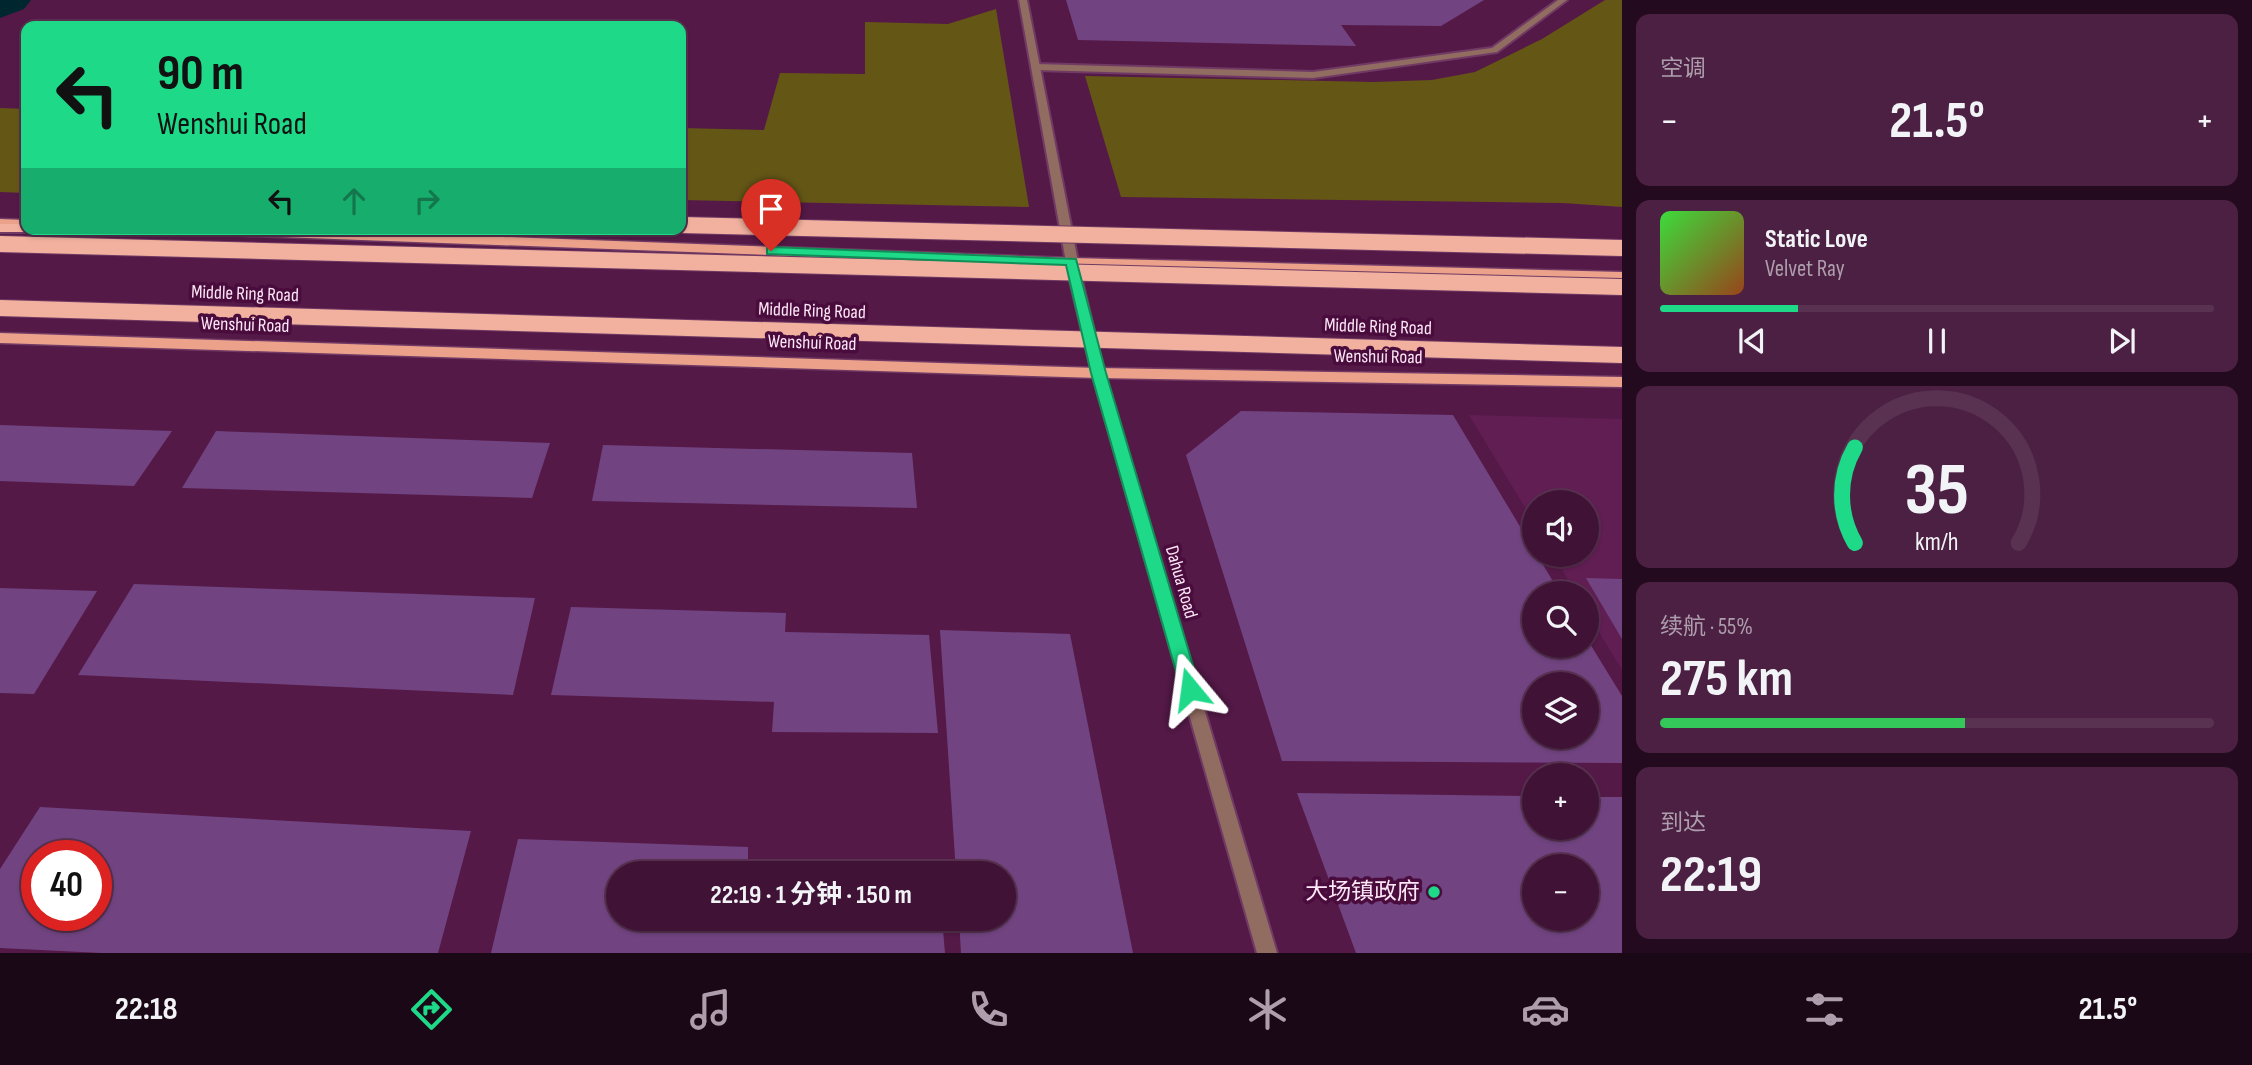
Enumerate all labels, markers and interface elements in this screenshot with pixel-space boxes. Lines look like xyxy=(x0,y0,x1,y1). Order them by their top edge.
text: 90 m xyxy=(157,45,244,104)
icon: left xyxy=(42,49,133,140)
text: 空调 xyxy=(1660,55,1706,83)
text: 21.5° xyxy=(1889,90,1985,153)
text: − xyxy=(1660,99,1679,144)
text: + xyxy=(2195,99,2214,144)
text: Wenshui Road xyxy=(157,105,307,144)
pin xyxy=(741,179,801,251)
icon: left xyxy=(262,182,300,220)
icon: ahead xyxy=(335,182,373,220)
icon: right xyxy=(408,182,446,220)
icon: arrive xyxy=(752,190,790,228)
text: Static Love xyxy=(1765,224,1868,255)
text: Velvet Ray xyxy=(1765,255,1845,283)
street label: Middle Ring Road xyxy=(191,281,299,307)
street label: Middle Ring Road xyxy=(758,298,866,324)
street label: Wenshui Road xyxy=(200,312,290,338)
street label: Middle Ring Road xyxy=(1324,314,1432,340)
icon: previous xyxy=(1733,322,1771,360)
icon: pause xyxy=(1918,322,1956,360)
icon: next xyxy=(2103,322,2141,360)
street label: Wenshui Road xyxy=(767,330,857,356)
street label: Wenshui Road xyxy=(1333,345,1423,369)
text: 35 xyxy=(1905,447,1969,535)
map controls xyxy=(1522,490,1599,931)
button: sound xyxy=(1522,490,1599,567)
text: km/h xyxy=(1915,526,1959,557)
street label: Dahua Road xyxy=(1160,543,1202,621)
button: search xyxy=(1522,581,1599,658)
text: 续航 · 55% xyxy=(1660,613,1753,641)
text: 275 km xyxy=(1660,648,1793,711)
position arrow xyxy=(1153,652,1227,726)
button: layers xyxy=(1522,672,1599,749)
button: + xyxy=(1522,763,1599,840)
text: 到达 xyxy=(1660,809,1706,837)
speed limit sign: 40 xyxy=(21,840,112,931)
text: 22:19 xyxy=(1660,844,1762,907)
button: − xyxy=(1522,854,1599,931)
place label: 大场镇政府 xyxy=(1305,878,1420,906)
text: 22:19 · 1 分钟 · 150 m xyxy=(710,880,912,911)
marker: 大场镇政府 xyxy=(1426,884,1442,900)
icon: directions xyxy=(407,985,456,1034)
icon: music xyxy=(686,985,735,1034)
icon: phone xyxy=(964,985,1013,1034)
icon: climate xyxy=(1243,985,1292,1034)
icon: car xyxy=(1521,985,1570,1034)
icon: filters xyxy=(1800,985,1849,1034)
text: 22:18 xyxy=(115,990,178,1029)
text: 21.5° xyxy=(2078,990,2137,1029)

